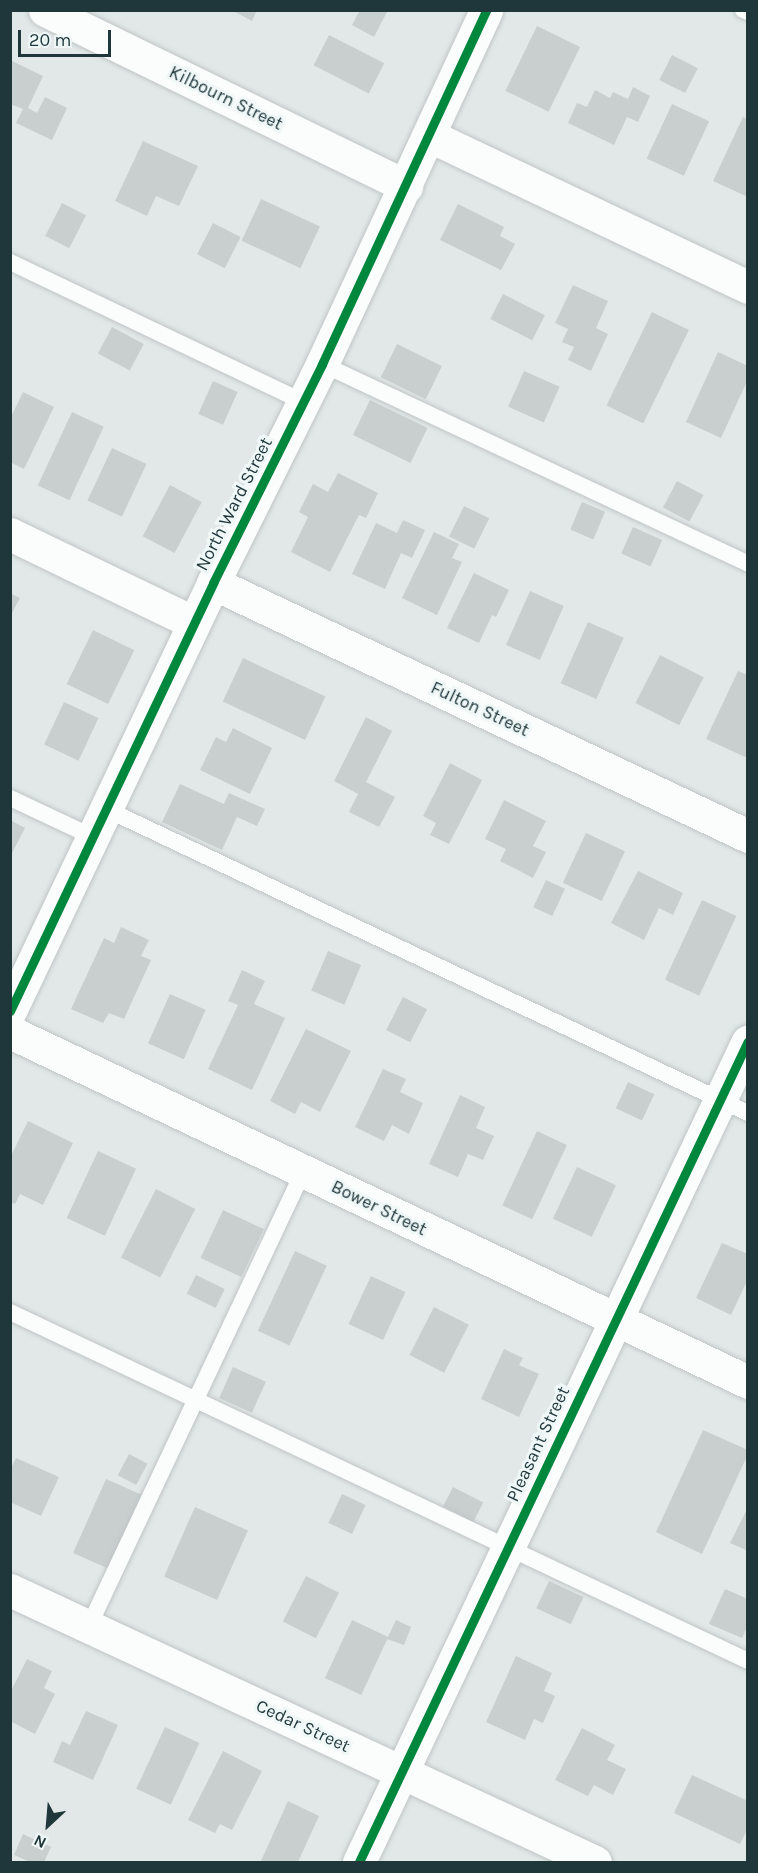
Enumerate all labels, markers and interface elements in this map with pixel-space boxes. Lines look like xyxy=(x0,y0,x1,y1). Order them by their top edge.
scale bar xyxy=(21,18,114,56)
text: 20 m xyxy=(29,29,71,51)
street label: Kilbourn Street xyxy=(166,61,286,135)
street label: North Ward Street xyxy=(191,434,277,574)
street label: Fulton Street xyxy=(427,677,533,741)
street label: Bower Street xyxy=(328,1176,430,1240)
street label: Pleasant Street xyxy=(502,1383,574,1505)
street label: Cedar Street xyxy=(253,1695,353,1757)
north arrow xyxy=(18,1795,78,1855)
text: N xyxy=(31,1831,49,1853)

